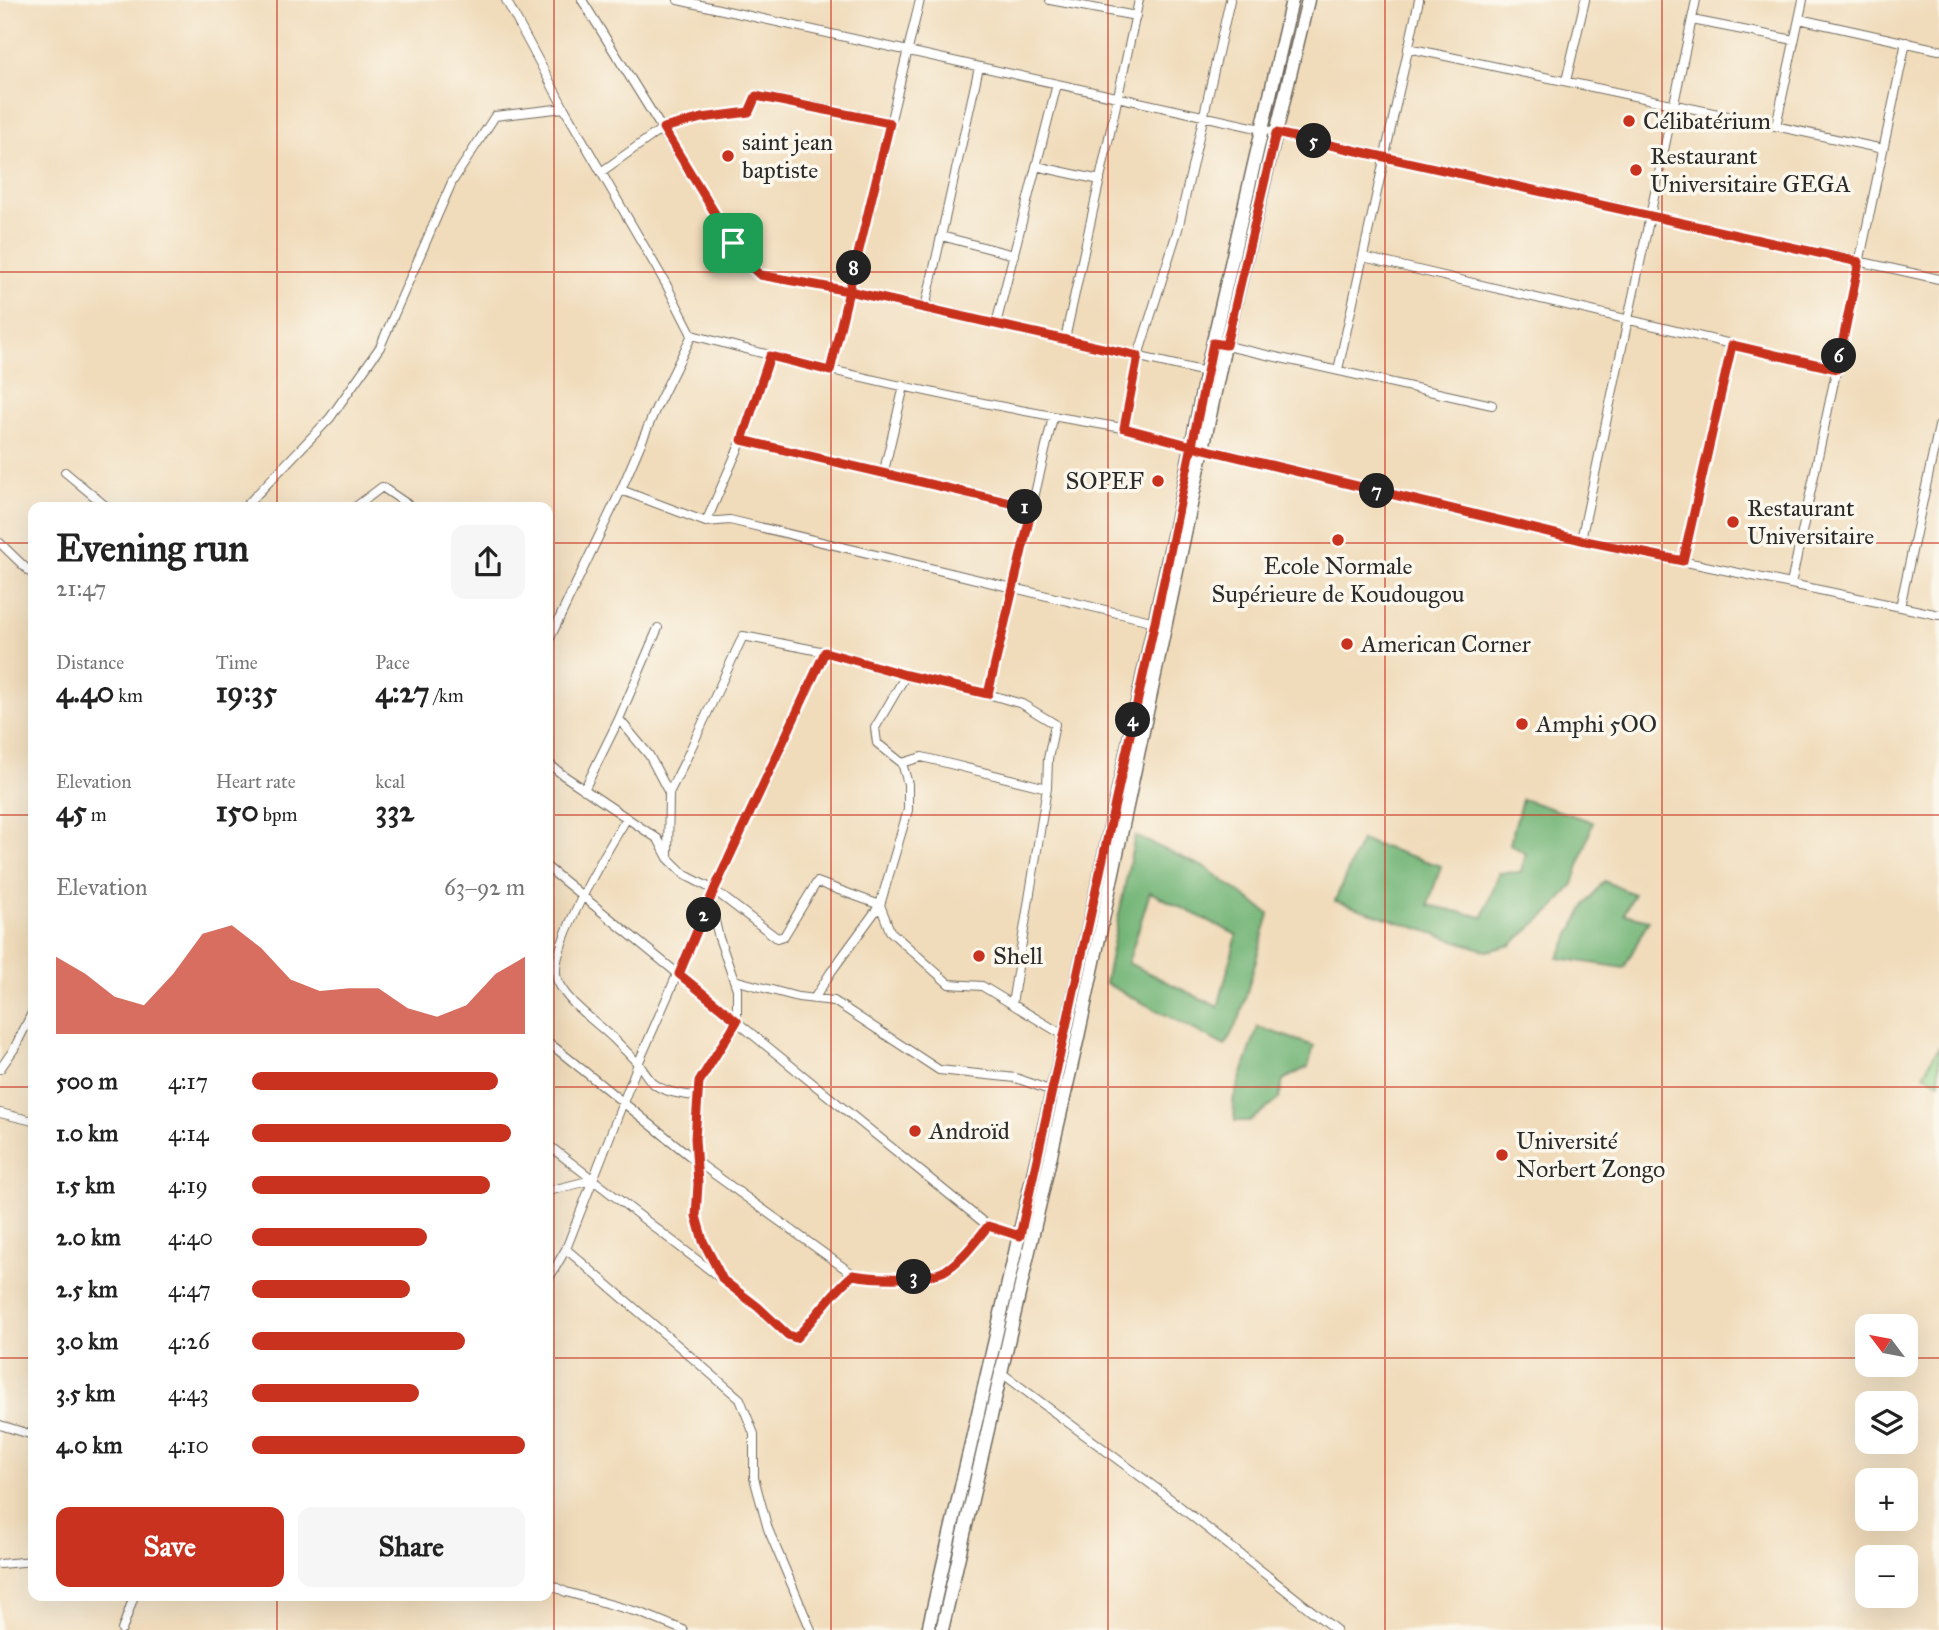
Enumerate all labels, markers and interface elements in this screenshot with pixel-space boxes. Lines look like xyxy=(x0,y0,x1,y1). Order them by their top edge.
place label: Célibatérium xyxy=(1643,106,1771,136)
marker: Célibatérium xyxy=(1621,113,1637,129)
pin: 5 xyxy=(1296,124,1332,158)
place label: saint jean baptiste xyxy=(742,127,833,185)
text: 5 xyxy=(1309,129,1318,152)
place label: Restaurant Universitaire GEGA xyxy=(1650,141,1851,199)
marker: saint jean baptiste xyxy=(720,148,736,164)
marker: Restaurant Universitaire GEGA xyxy=(1628,162,1644,178)
pin xyxy=(703,213,763,273)
icon: arrive xyxy=(714,224,752,262)
pin: 8 xyxy=(836,250,872,286)
text: 8 xyxy=(848,256,859,279)
pin: 6 xyxy=(1822,338,1856,374)
text: 6 xyxy=(1834,344,1843,367)
place label: SOPEF xyxy=(1066,466,1144,496)
marker: SOPEF xyxy=(1150,473,1166,489)
pin: 7 xyxy=(1360,474,1394,508)
text: 7 xyxy=(1371,479,1382,502)
pin: 1 xyxy=(1007,490,1042,524)
place label: Restaurant Universitaire xyxy=(1747,493,1874,551)
text: 1 xyxy=(1021,495,1028,518)
marker: Restaurant Universitaire xyxy=(1725,514,1741,530)
text: Evening run xyxy=(56,525,249,571)
button: share xyxy=(451,525,525,599)
marker: Ecole Normale Supérieure de Koudougou xyxy=(1330,532,1346,548)
place label: Ecole Normale Supérieure de Koudougou xyxy=(1211,551,1465,609)
text: 21:47 xyxy=(56,574,106,602)
place label: American Corner xyxy=(1360,629,1531,659)
marker: American Corner xyxy=(1339,636,1355,652)
text: Distance xyxy=(56,651,124,674)
text: Time xyxy=(216,651,258,674)
text: Pace xyxy=(375,651,410,674)
text: 4.40 xyxy=(56,674,114,710)
text: 19:35 xyxy=(216,674,277,710)
text: 4:27 xyxy=(375,674,430,710)
text: km xyxy=(114,684,143,707)
text: /km xyxy=(430,684,464,707)
pin: 4 xyxy=(1116,702,1150,738)
text: 4 xyxy=(1127,708,1138,731)
place label: Amphi 5OO xyxy=(1535,709,1657,739)
marker: Amphi 5OO xyxy=(1514,716,1530,732)
text: Elevation xyxy=(56,770,131,793)
text: Heart rate xyxy=(216,770,296,793)
text: kcal xyxy=(375,770,405,793)
text: 45 xyxy=(56,793,87,829)
text: 150 xyxy=(216,793,259,829)
text: 332 xyxy=(375,793,414,829)
text: m xyxy=(87,803,107,826)
text: bpm xyxy=(259,803,297,826)
text: Elevation xyxy=(56,873,147,901)
text: 63–92 m xyxy=(444,873,525,901)
pin: 2 xyxy=(686,898,722,932)
text: 2 xyxy=(699,903,708,926)
place label: Shell xyxy=(993,941,1044,971)
marker: Shell xyxy=(971,948,987,964)
text: 500 m xyxy=(56,1067,118,1095)
text: 4:17 xyxy=(168,1067,208,1095)
place label: Androïd xyxy=(928,1116,1010,1146)
text: 1.0 km xyxy=(56,1119,118,1147)
text: 4:14 xyxy=(168,1119,209,1147)
marker: Androïd xyxy=(907,1123,923,1139)
place label: Université Norbert Zongo xyxy=(1516,1126,1665,1184)
marker: Université Norbert Zongo xyxy=(1494,1147,1510,1163)
text: 1.5 km xyxy=(56,1171,115,1199)
text: 4:19 xyxy=(168,1171,208,1199)
text: 2.0 km xyxy=(56,1223,121,1251)
text: 4:40 xyxy=(168,1223,213,1251)
pin: 3 xyxy=(897,1260,932,1294)
text: 3 xyxy=(910,1265,917,1288)
text: 2.5 km xyxy=(56,1275,118,1303)
text: 4:47 xyxy=(168,1275,211,1303)
north arrow xyxy=(1855,1314,1918,1377)
map controls xyxy=(1855,1314,1918,1608)
text: 3.0 km xyxy=(56,1327,118,1355)
text: 4:26 xyxy=(168,1327,210,1355)
text: 3.5 km xyxy=(56,1379,115,1407)
text: 4:43 xyxy=(168,1379,209,1407)
button: layers xyxy=(1855,1391,1918,1454)
text: 4.0 km xyxy=(56,1431,122,1459)
text: 4:10 xyxy=(168,1431,209,1459)
button: + xyxy=(1855,1468,1918,1531)
button: Save xyxy=(56,1507,284,1587)
button: Share xyxy=(298,1507,525,1587)
button: − xyxy=(1855,1545,1918,1608)

